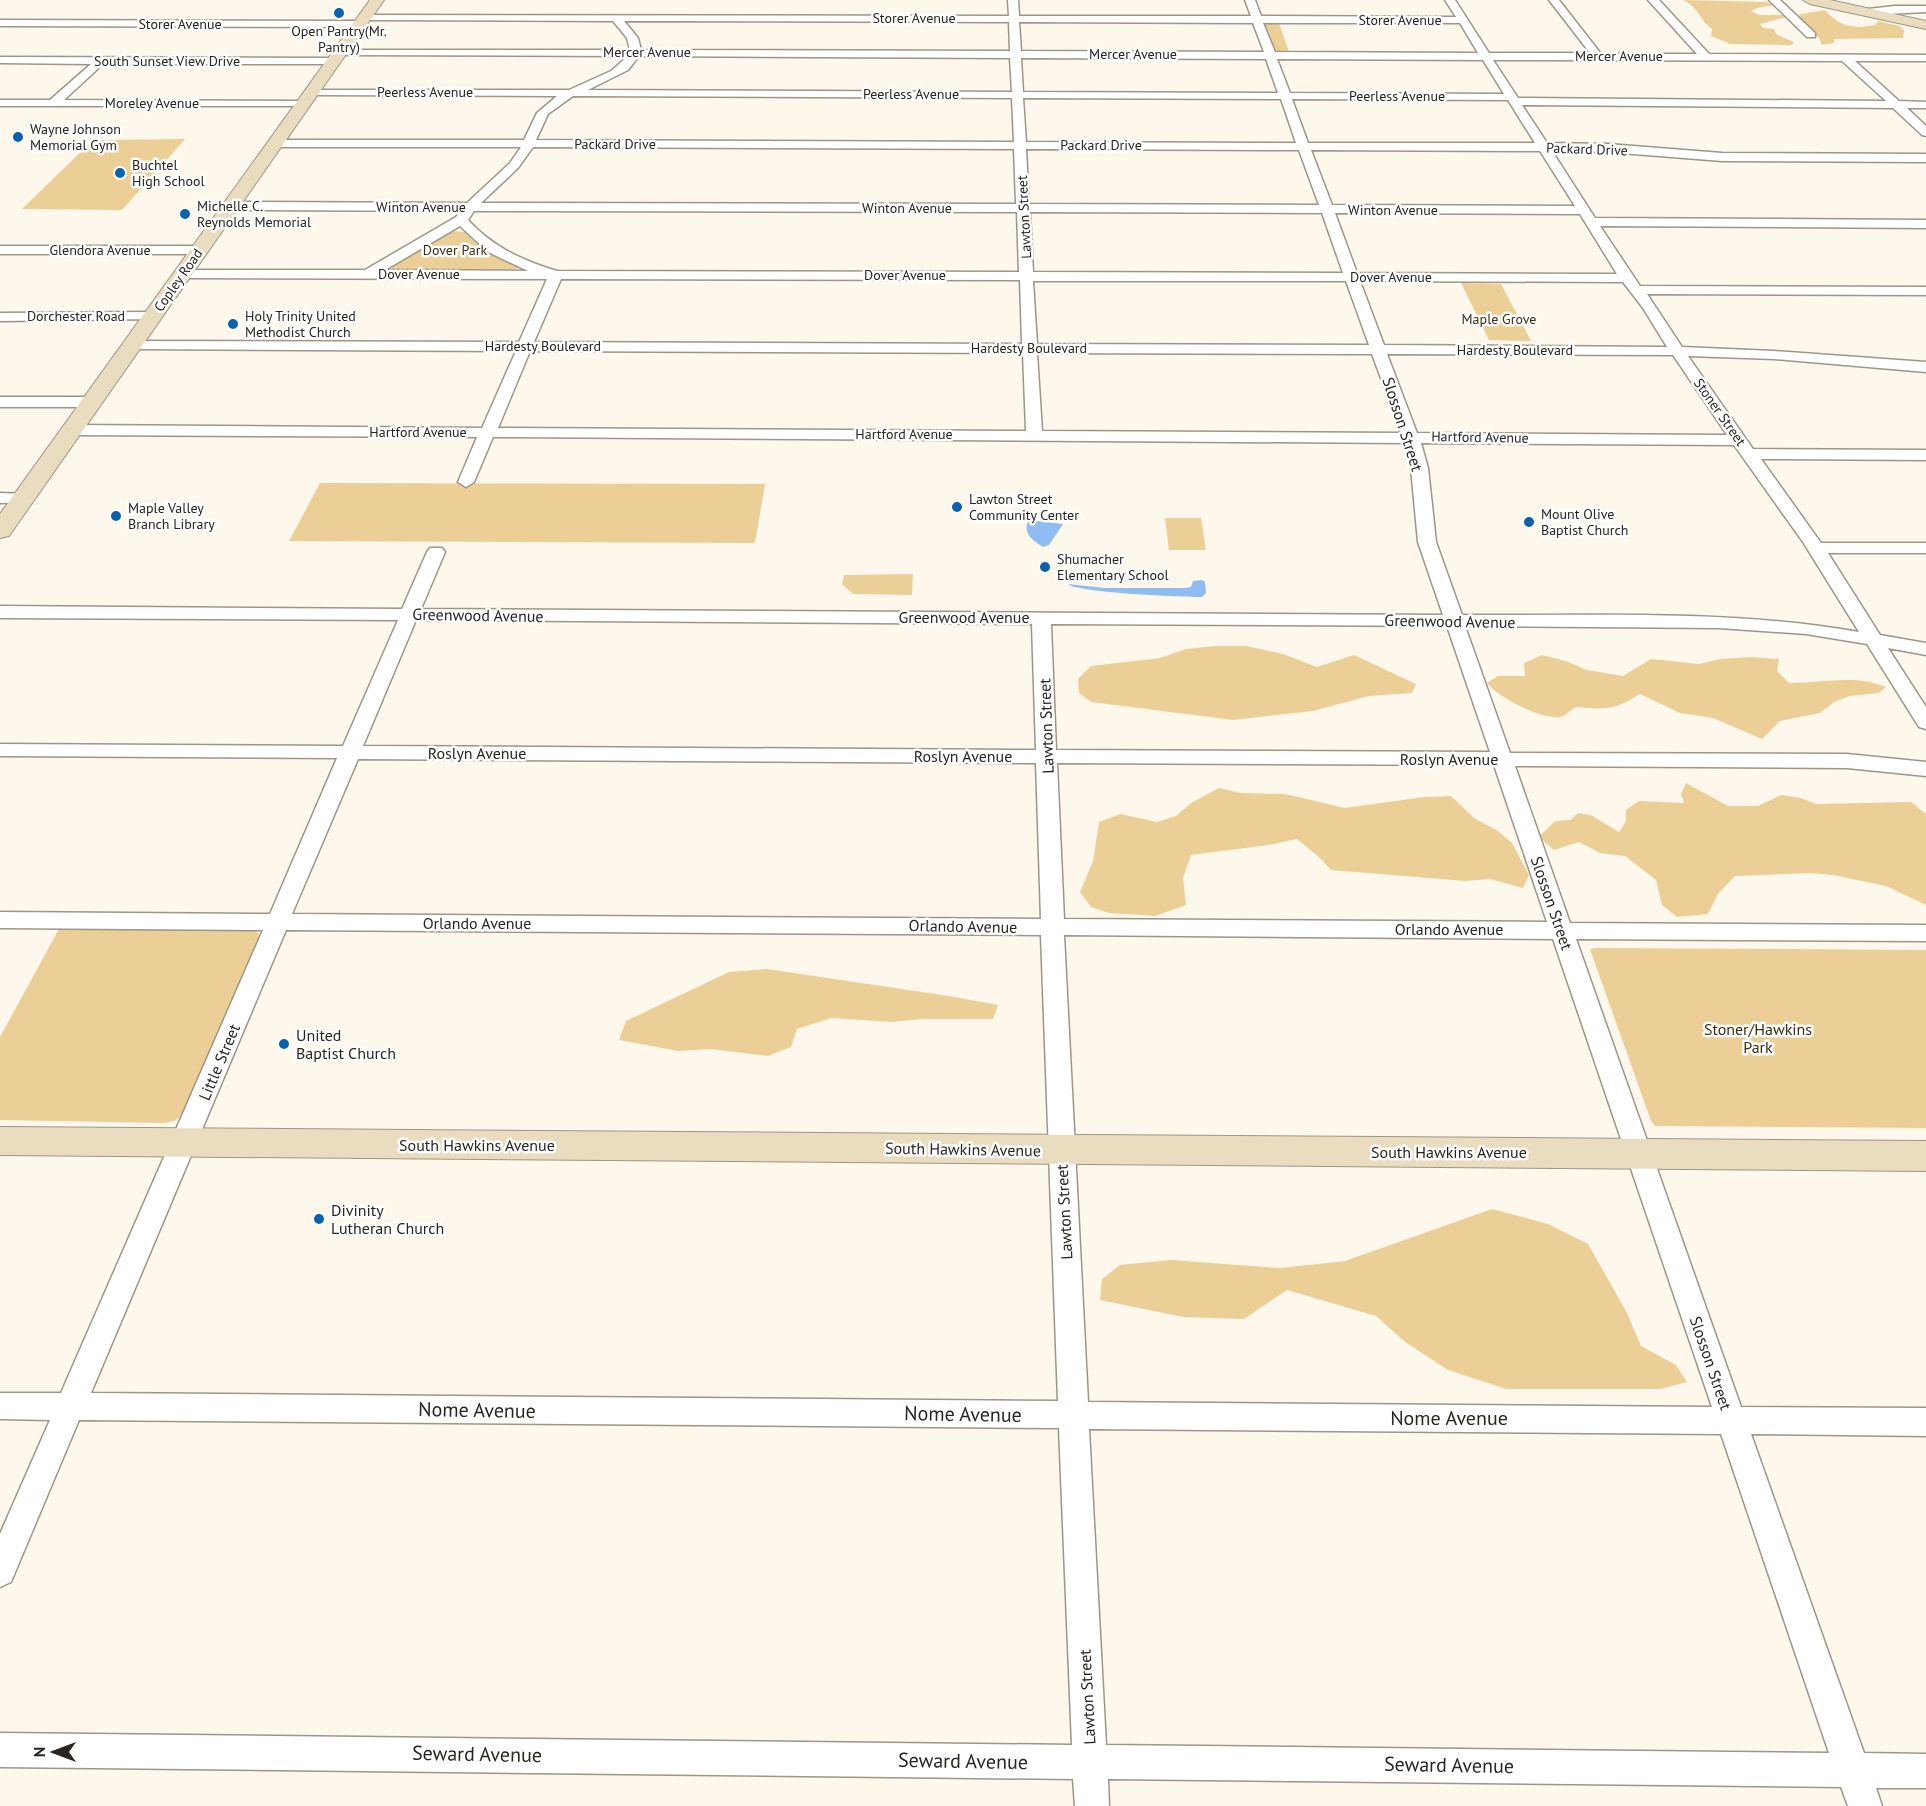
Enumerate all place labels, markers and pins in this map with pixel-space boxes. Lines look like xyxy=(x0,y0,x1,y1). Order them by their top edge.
marker: Open Pantry(Mr. Pantry) xyxy=(332,6,346,20)
place label: Open Pantry(Mr. Pantry) xyxy=(291,22,387,56)
place label: Wayne Johnson Memorial Gym xyxy=(30,120,121,154)
marker: Wayne Johnson Memorial Gym xyxy=(11,130,25,144)
place label: Buchtel High School xyxy=(132,156,205,190)
marker: Buchtel High School xyxy=(113,166,127,180)
place label: Michelle C. Reynolds Memorial xyxy=(197,197,311,231)
marker: Michelle C. Reynolds Memorial xyxy=(178,207,192,221)
place label: Holy Trinity United Methodist Church xyxy=(245,307,356,341)
marker: Holy Trinity United Methodist Church xyxy=(226,317,240,331)
place label: Lawton Street Community Center xyxy=(969,490,1079,524)
place label: Maple Valley Branch Library xyxy=(128,499,215,533)
marker: Lawton Street Community Center xyxy=(950,500,964,514)
place label: Mount Olive Baptist Church xyxy=(1541,505,1629,539)
marker: Maple Valley Branch Library xyxy=(109,509,123,523)
marker: Mount Olive Baptist Church xyxy=(1522,515,1536,529)
place label: Shumacher Elementary School xyxy=(1057,550,1169,584)
marker: Shumacher Elementary School xyxy=(1038,560,1052,574)
place label: United Baptist Church xyxy=(296,1025,396,1063)
marker: United Baptist Church xyxy=(277,1037,291,1051)
place label: Divinity Lutheran Church xyxy=(331,1200,444,1238)
marker: Divinity Lutheran Church xyxy=(312,1212,326,1226)

